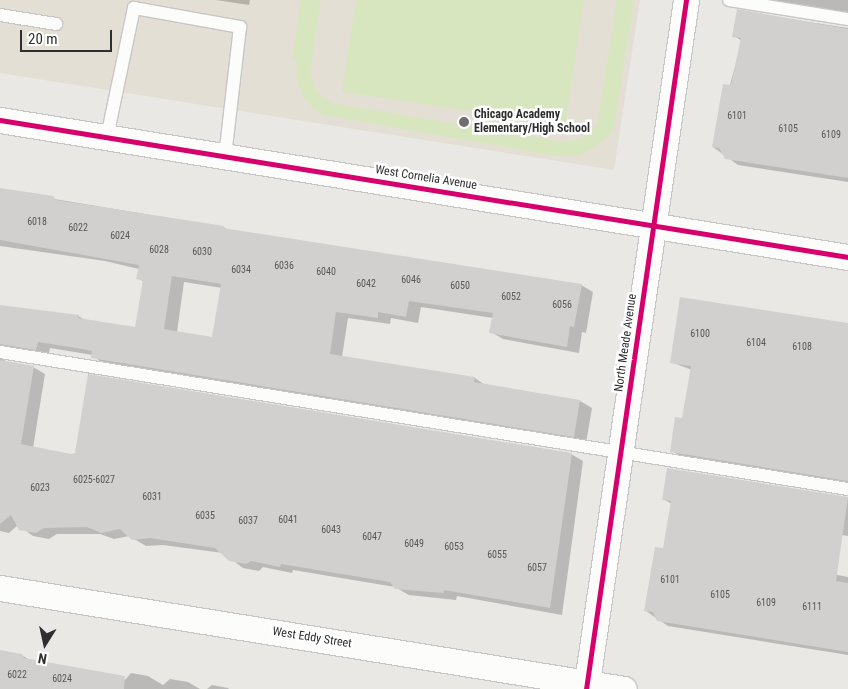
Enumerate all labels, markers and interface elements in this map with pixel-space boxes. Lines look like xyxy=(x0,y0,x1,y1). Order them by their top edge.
scale bar xyxy=(22,20,115,52)
text: 20 m xyxy=(28,30,58,48)
place label: Chicago Academy Elementary/High School xyxy=(474,108,590,136)
house number: 6101 xyxy=(727,110,747,122)
marker: Chicago Academy Elementary/High School xyxy=(458,116,470,128)
house number: 6105 xyxy=(778,123,798,135)
house number: 6109 xyxy=(821,129,841,141)
street label: West Cornelia Avenue xyxy=(374,163,478,193)
house number: 6018 xyxy=(27,216,47,228)
house number: 6022 xyxy=(68,222,88,234)
house number: 6024 xyxy=(110,230,130,242)
house number: 6028 xyxy=(149,244,169,256)
house number: 6030 xyxy=(192,246,212,258)
house number: 6036 xyxy=(274,260,294,272)
house number: 6034 xyxy=(231,264,251,276)
house number: 6040 xyxy=(316,266,336,278)
house number: 6046 xyxy=(401,274,421,286)
house number: 6042 xyxy=(356,278,376,290)
house number: 6050 xyxy=(450,280,470,292)
house number: 6052 xyxy=(501,291,521,303)
street label: North Meade Avenue xyxy=(612,293,640,393)
house number: 6056 xyxy=(552,299,572,311)
house number: 6100 xyxy=(690,328,710,340)
house number: 6104 xyxy=(746,337,766,349)
house number: 6108 xyxy=(792,341,812,353)
house number: 6025-6027 xyxy=(73,474,115,486)
house number: 6023 xyxy=(30,482,50,494)
house number: 6031 xyxy=(142,491,162,503)
house number: 6035 xyxy=(195,510,215,522)
house number: 6041 xyxy=(278,514,298,526)
house number: 6037 xyxy=(238,515,258,527)
house number: 6043 xyxy=(321,524,341,536)
house number: 6047 xyxy=(362,531,382,543)
house number: 6049 xyxy=(404,538,424,550)
house number: 6053 xyxy=(444,541,464,553)
house number: 6055 xyxy=(487,549,507,561)
house number: 6057 xyxy=(527,562,547,574)
house number: 6101 xyxy=(660,574,680,586)
house number: 6105 xyxy=(710,589,730,601)
house number: 6109 xyxy=(756,597,776,609)
house number: 6111 xyxy=(802,601,822,613)
north arrow xyxy=(20,619,70,669)
street label: West Eddy Street xyxy=(271,625,353,651)
text: N xyxy=(37,650,48,667)
house number: 6022 xyxy=(7,669,27,681)
house number: 6024 xyxy=(52,673,72,685)

